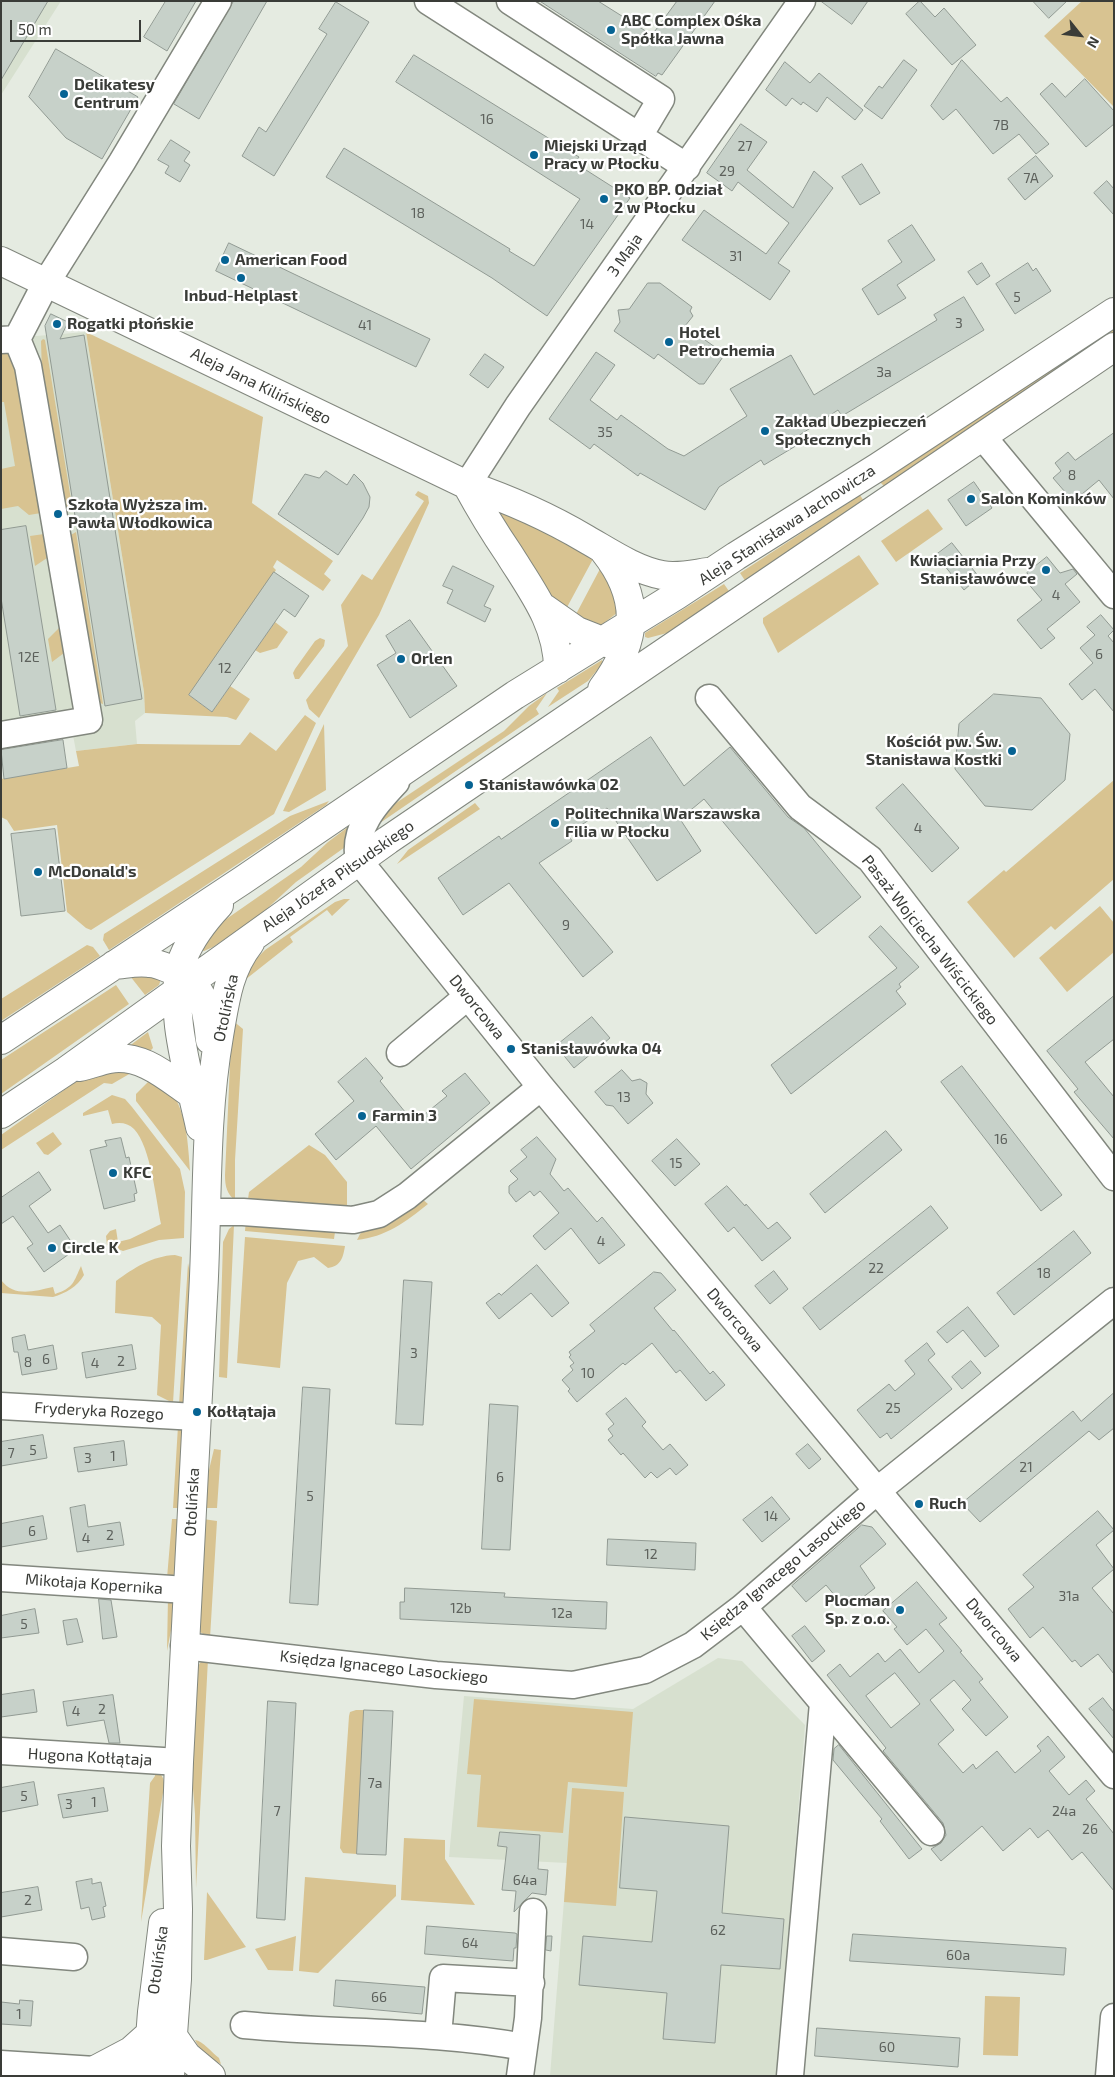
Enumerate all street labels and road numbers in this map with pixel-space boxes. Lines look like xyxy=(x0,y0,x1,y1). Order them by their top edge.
street label: 3 Maja xyxy=(603,230,647,280)
street label: Aleja Jana Kilińskiego xyxy=(188,344,334,428)
street label: Aleja Stanisława Jachowicza xyxy=(695,461,879,589)
street label: Aleja Józefa Piłsudskiego xyxy=(258,816,418,936)
street label: Pasaż Wojciecha Wiścickiego xyxy=(858,851,1002,1029)
street label: Dworcowa xyxy=(445,971,509,1043)
street label: Otolińska xyxy=(209,972,243,1044)
street label: Dworcowa xyxy=(703,1284,767,1356)
street label: Fryderyka Rozego xyxy=(34,1398,164,1424)
street label: Otolińska xyxy=(181,1467,203,1537)
street label: Księdza Ignacego Lasockiego xyxy=(697,1495,869,1645)
street label: Mikołaja Kopernika xyxy=(24,1570,164,1598)
street label: Dworcowa xyxy=(962,1594,1026,1666)
street label: Księdza Ignacego Lasockiego xyxy=(279,1647,489,1687)
street label: Hugona Kołłątaja xyxy=(27,1744,153,1770)
street label: Otolińska xyxy=(144,1925,172,1995)

